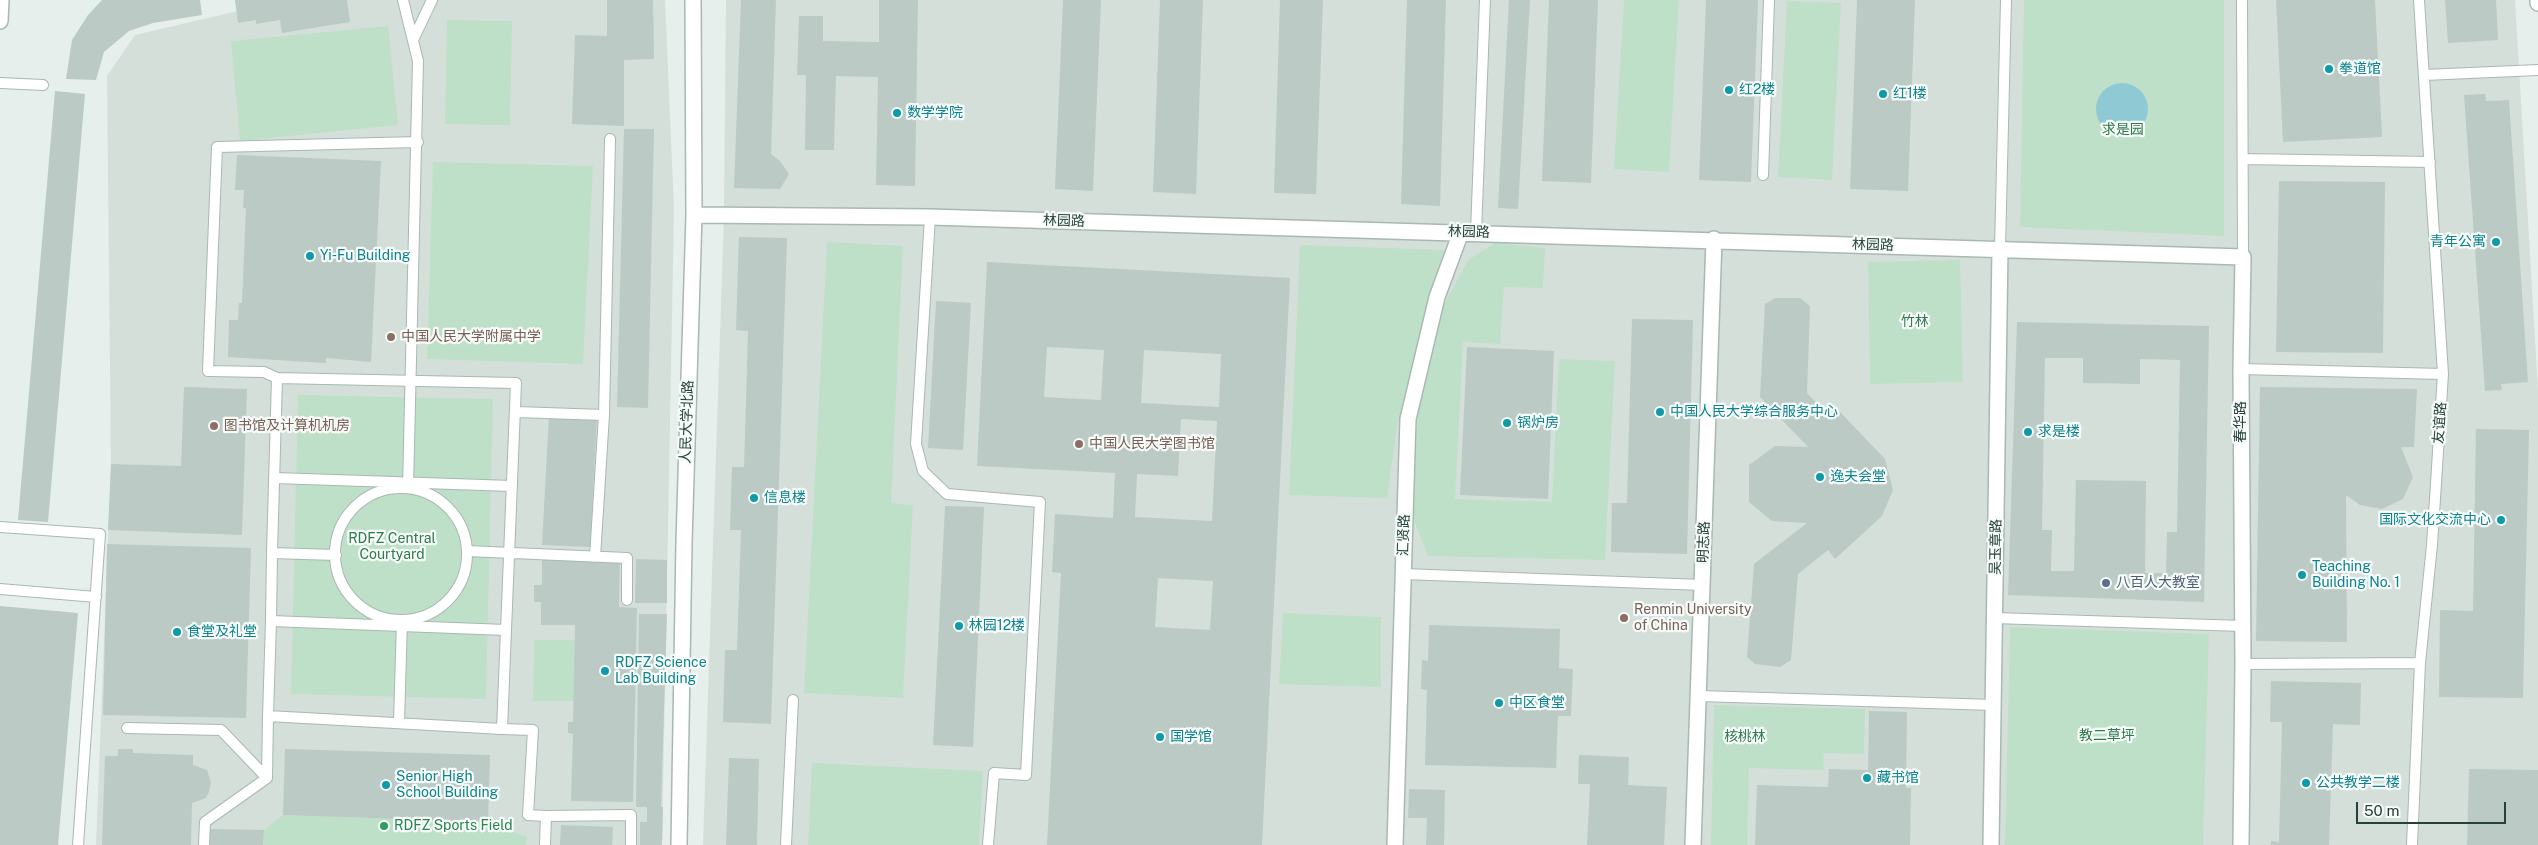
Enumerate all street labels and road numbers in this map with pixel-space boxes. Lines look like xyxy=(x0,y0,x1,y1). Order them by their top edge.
street label: 林园路 xyxy=(1043,212,1085,230)
street label: 林园路 xyxy=(1448,223,1490,241)
street label: 林园路 xyxy=(1852,236,1894,254)
street label: 人民大学北路 xyxy=(677,380,697,464)
street label: 春华路 xyxy=(2233,401,2249,443)
street label: 友谊路 xyxy=(2430,401,2450,445)
street label: 汇贤路 xyxy=(1395,514,1413,556)
street label: 吴玉章路 xyxy=(1987,519,2005,575)
street label: 明志路 xyxy=(1695,521,1713,563)

